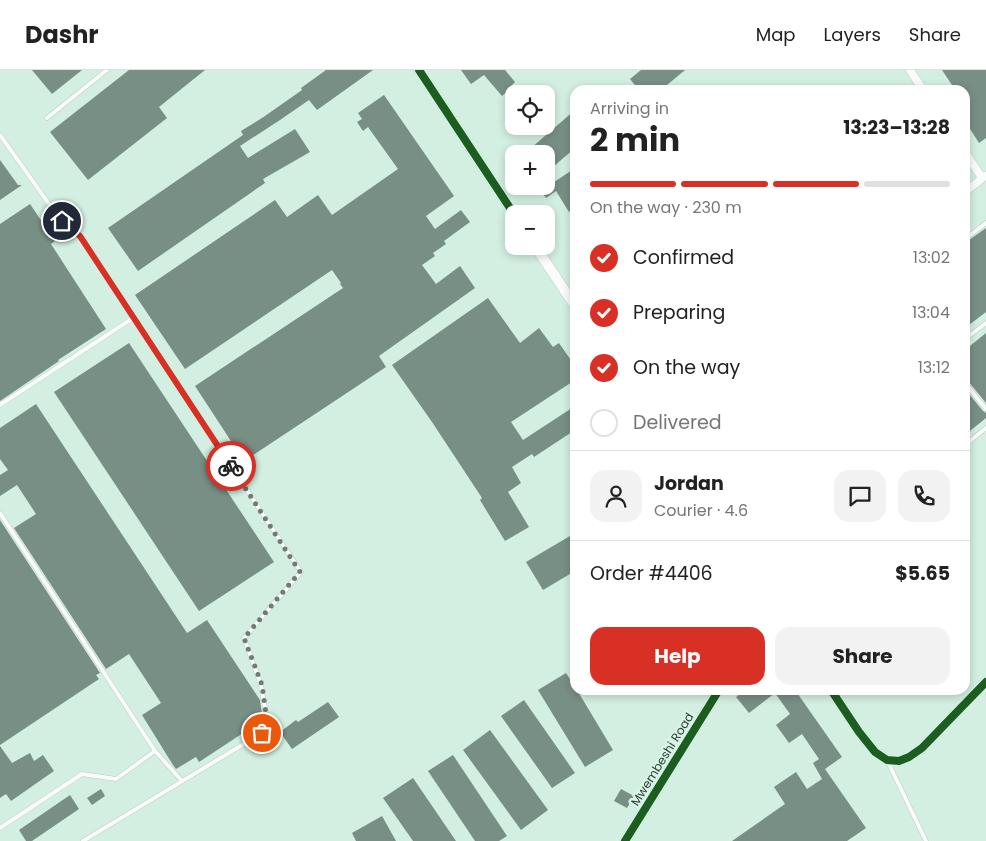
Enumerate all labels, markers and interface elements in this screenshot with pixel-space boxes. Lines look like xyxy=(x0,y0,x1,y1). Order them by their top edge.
text: Dashr xyxy=(25,18,99,51)
text: Map xyxy=(756,22,796,47)
text: Layers xyxy=(824,22,881,47)
text: Share xyxy=(909,22,961,47)
map controls xyxy=(505,85,555,255)
button: locate xyxy=(505,85,555,135)
text: Arriving in xyxy=(590,97,669,120)
text: 13:23–13:28 xyxy=(843,114,950,141)
text: 2 min xyxy=(590,117,680,162)
button: + xyxy=(505,145,555,195)
text: On the way · 230 m xyxy=(590,196,742,219)
pin xyxy=(41,200,83,242)
button: − xyxy=(505,205,555,255)
icon: home xyxy=(48,207,76,235)
icon: check xyxy=(590,244,618,272)
text: Confirmed xyxy=(633,244,734,271)
text: 13:02 xyxy=(913,246,950,269)
icon: check xyxy=(590,299,618,327)
text: Preparing xyxy=(633,299,725,326)
text: 13:04 xyxy=(912,301,950,324)
icon: check xyxy=(590,354,618,382)
text: On the way xyxy=(633,354,740,381)
text: 13:12 xyxy=(918,356,950,379)
text: Delivered xyxy=(633,409,722,436)
courier xyxy=(206,441,256,491)
icon: bike xyxy=(217,452,245,480)
button: person xyxy=(590,470,642,522)
text: Jordan xyxy=(654,470,724,497)
button: chat xyxy=(834,470,886,522)
button: phone xyxy=(898,470,950,522)
text: Courier · 4.6 xyxy=(654,499,748,522)
text: Order #4406 xyxy=(590,560,713,587)
text: $5.65 xyxy=(895,560,950,587)
button: Help xyxy=(590,627,765,685)
button: Share xyxy=(775,627,950,685)
street label: Mwembeshi Road xyxy=(626,709,698,809)
pin xyxy=(241,712,283,754)
icon: bag xyxy=(248,719,276,747)

